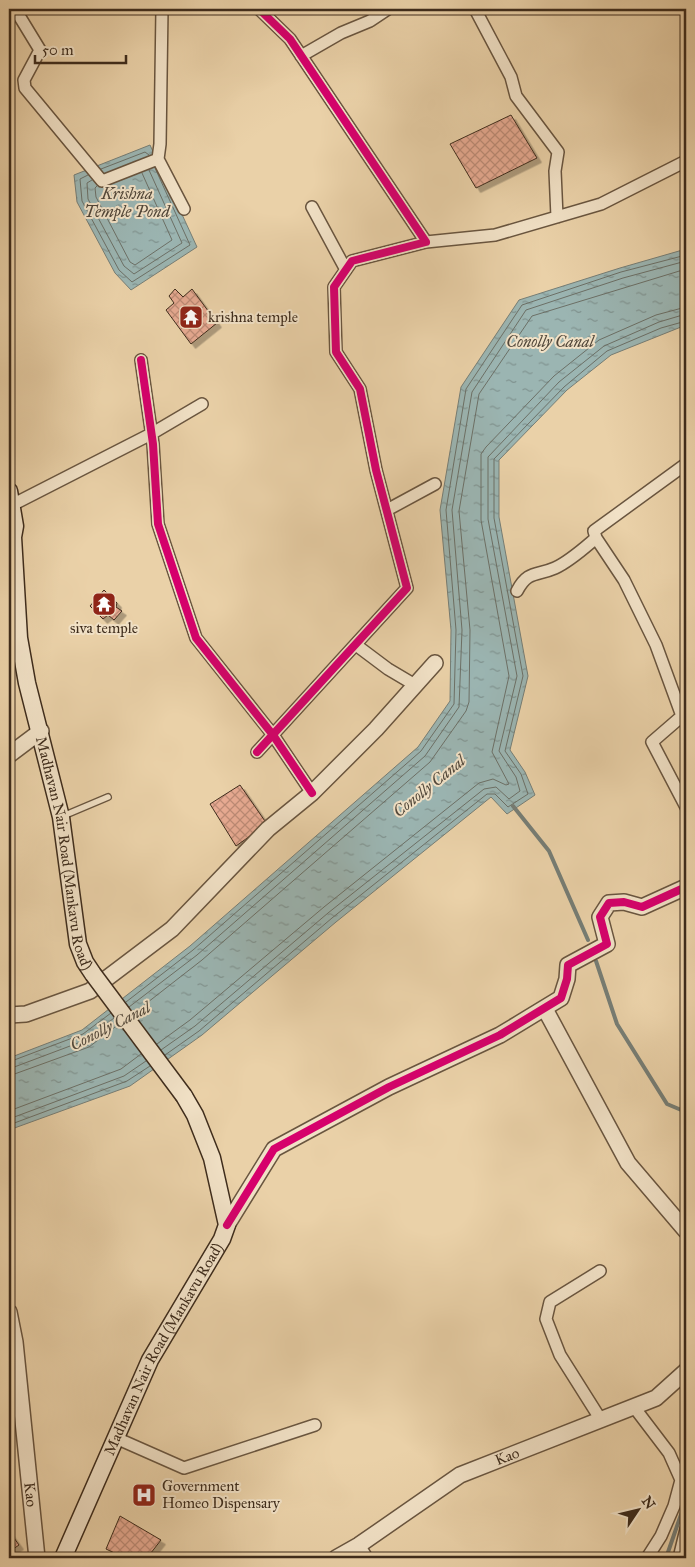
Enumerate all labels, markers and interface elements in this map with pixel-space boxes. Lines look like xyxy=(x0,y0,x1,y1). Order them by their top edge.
scale bar xyxy=(35,32,126,64)
text: 50 m xyxy=(42,41,74,59)
water label: Krishna Temple Pond xyxy=(84,184,171,222)
temple icon: krishna temple xyxy=(178,304,204,330)
place label: krishna temple xyxy=(208,308,298,326)
water label: Conolly Canal xyxy=(506,332,595,351)
temple icon: siva temple xyxy=(91,591,117,617)
place label: siva temple xyxy=(70,619,138,637)
street label: Madhavan Nair Road (Mankavu Road) xyxy=(32,735,97,974)
water label: Conolly Canal xyxy=(389,750,470,821)
water label: Conolly Canal xyxy=(67,997,155,1054)
street label: Madhavan Nair Road (Mankavu Road) xyxy=(100,1240,227,1458)
street label: Kao xyxy=(492,1443,522,1469)
place label: Government Homeo Dispensary xyxy=(162,1477,281,1512)
street label: Kao xyxy=(20,1481,41,1508)
hospital icon: Government Homeo Dispensary xyxy=(131,1482,157,1508)
north arrow xyxy=(612,1484,662,1534)
text: N xyxy=(638,1493,659,1513)

